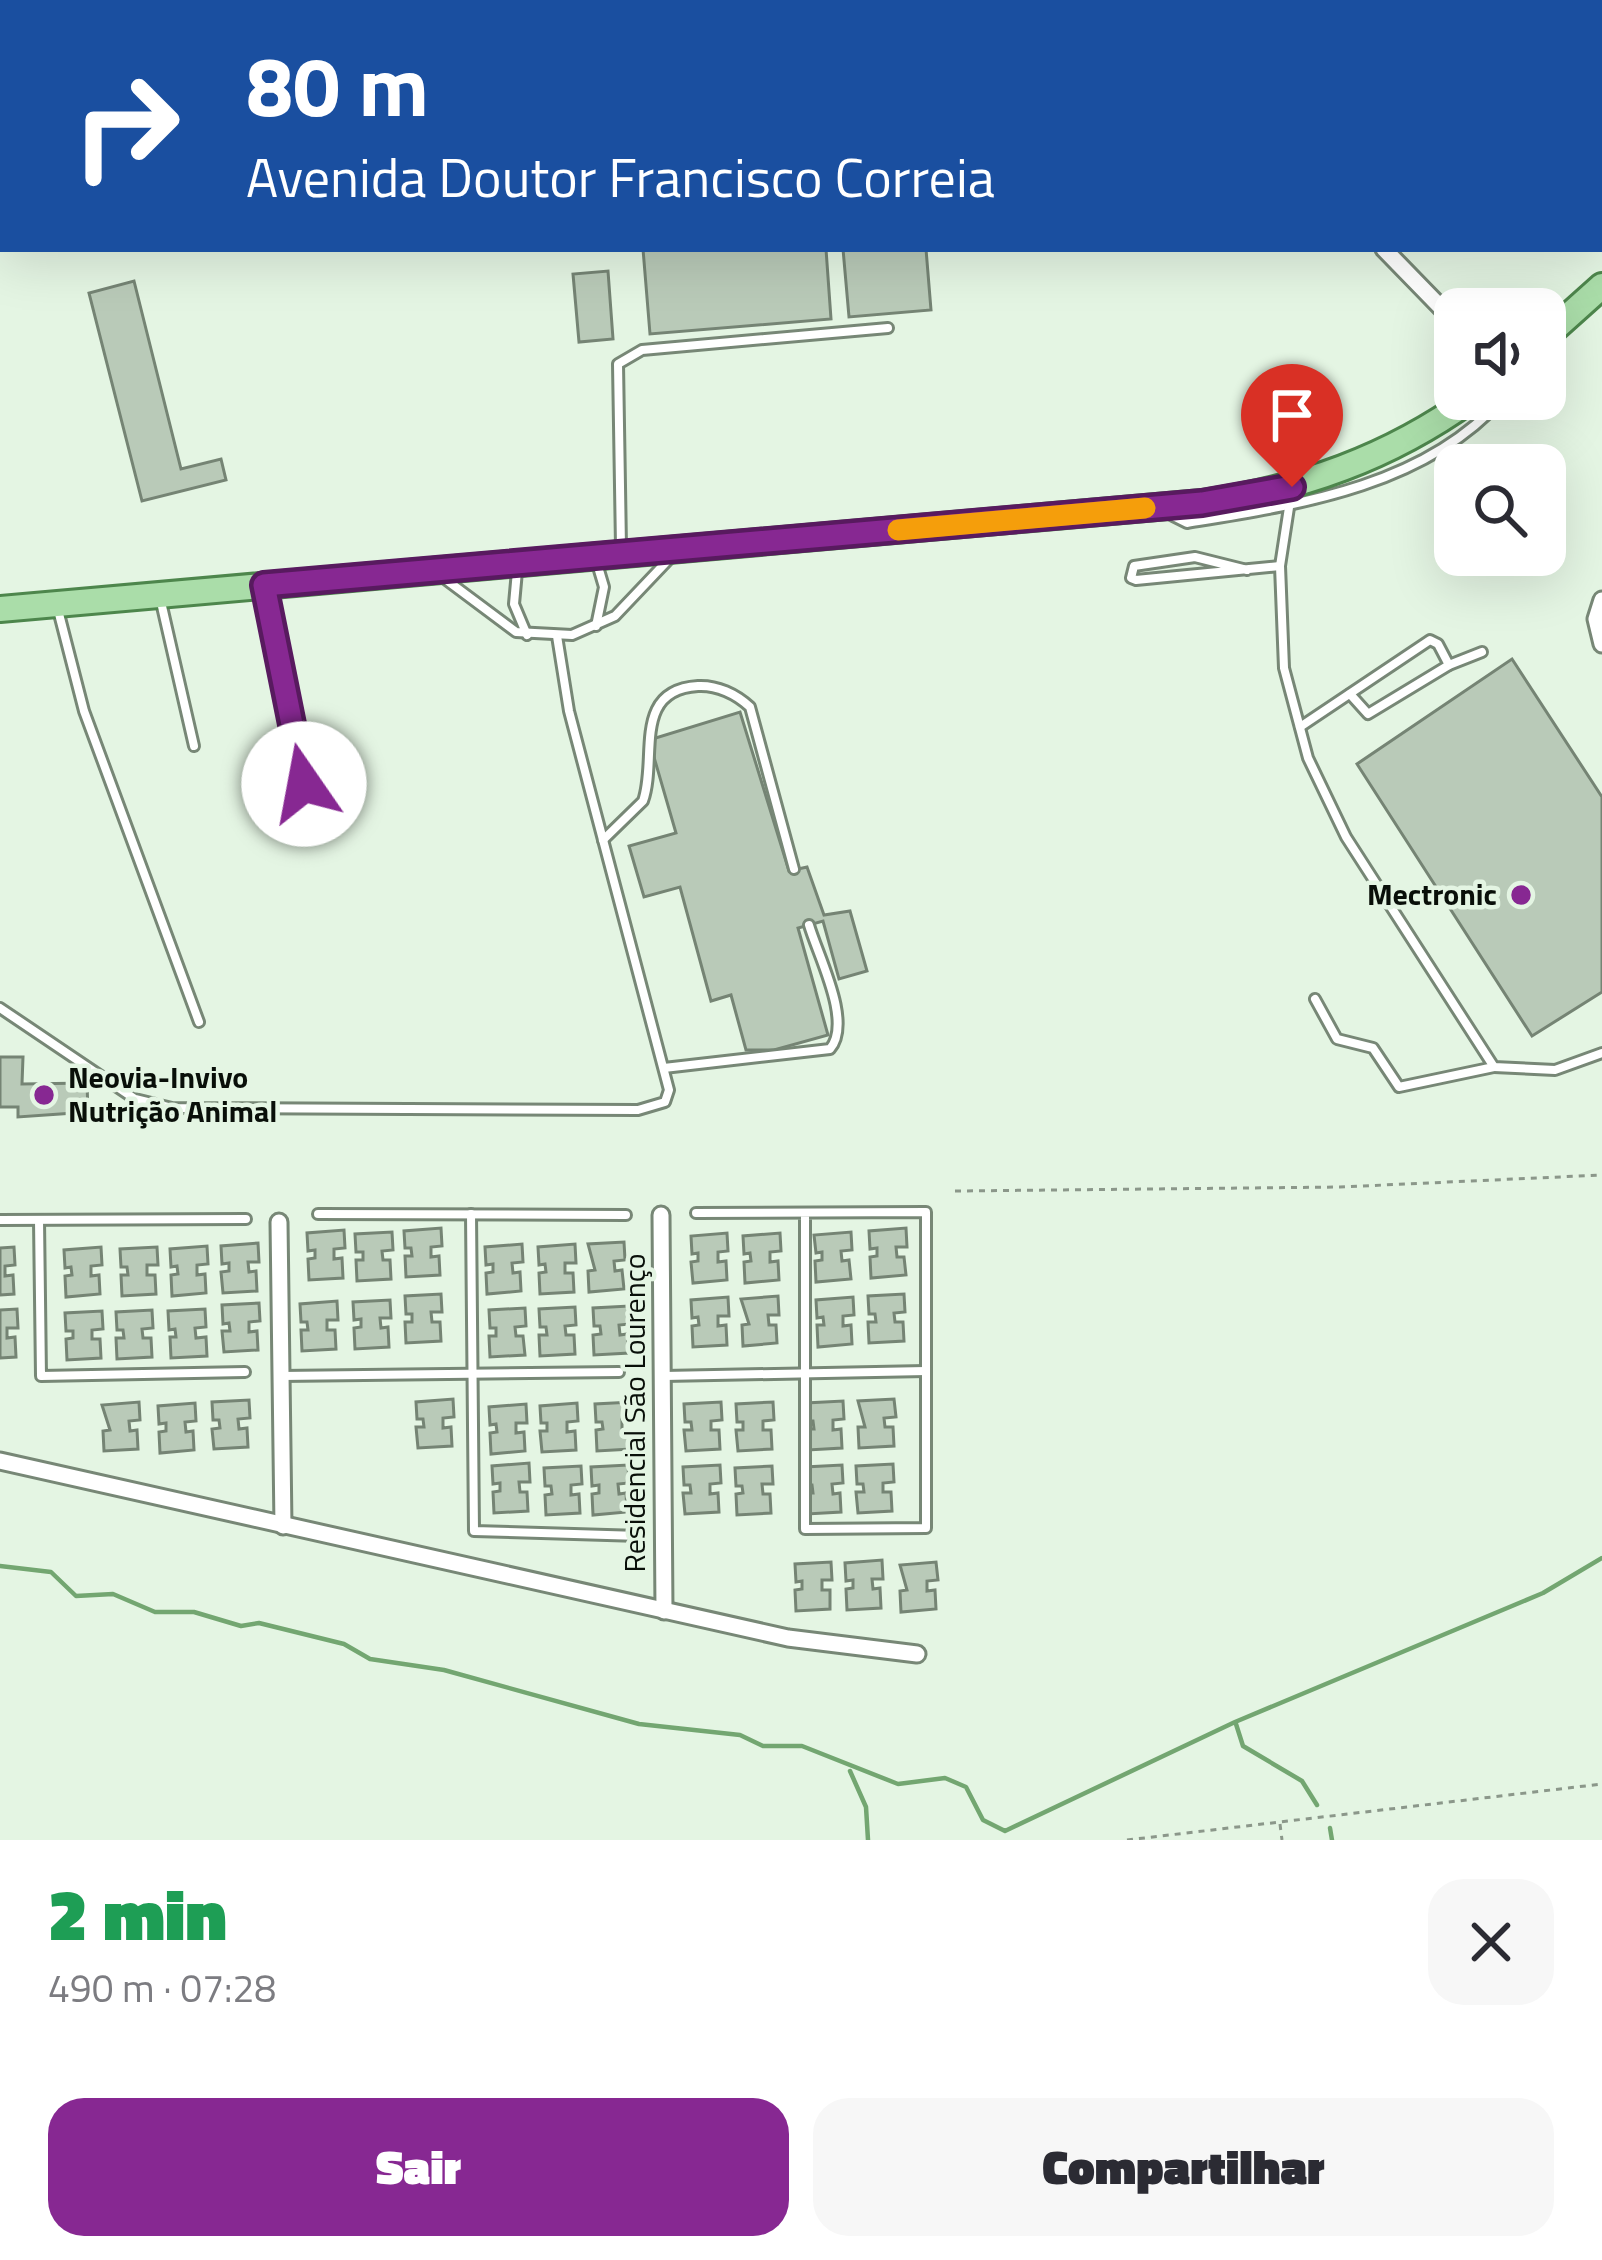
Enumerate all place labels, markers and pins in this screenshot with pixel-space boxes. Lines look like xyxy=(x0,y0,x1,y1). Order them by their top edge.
pin xyxy=(1241,364,1343,487)
place label: Mectronic xyxy=(1367,871,1497,917)
marker: Mectronic xyxy=(1508,882,1534,908)
place label: Neovia-Invivo Nutrição Animal xyxy=(68,1054,277,1134)
marker: Neovia-Invivo Nutrição Animal xyxy=(31,1082,57,1108)

